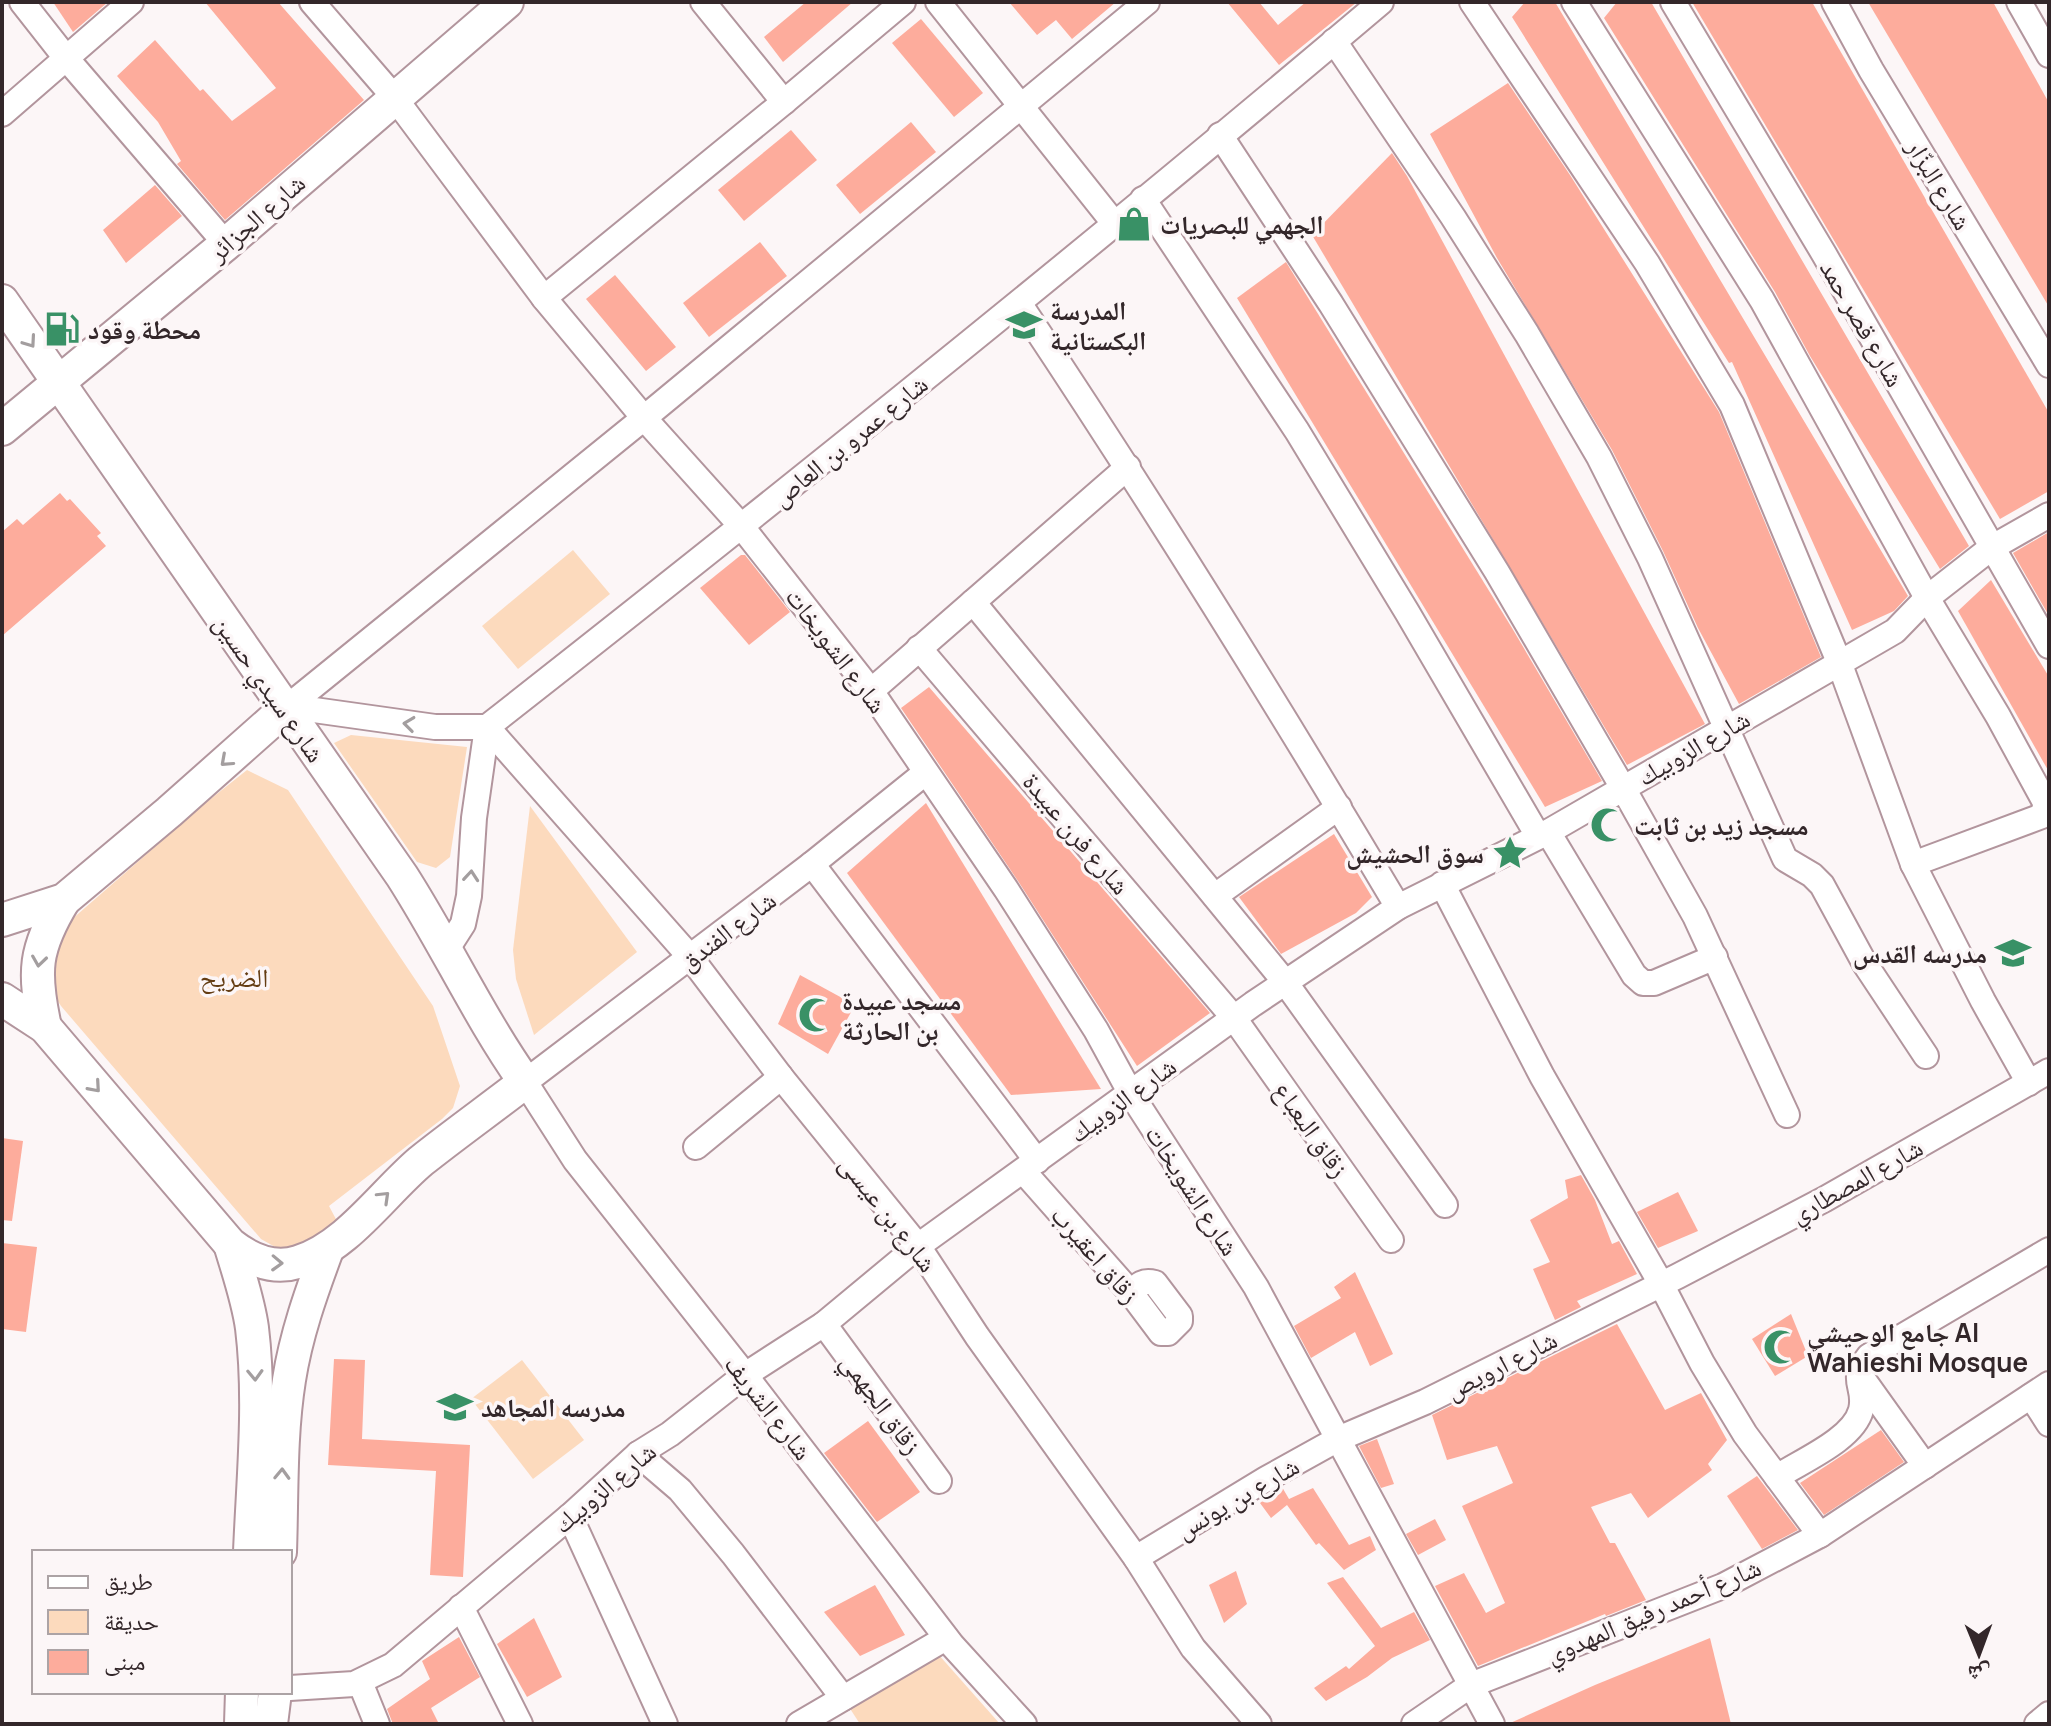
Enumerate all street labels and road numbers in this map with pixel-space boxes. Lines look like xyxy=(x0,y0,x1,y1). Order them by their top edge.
street label: شارع البزّار xyxy=(1898,131,1981,236)
street label: شارع الجزائر xyxy=(199,165,312,270)
street label: شارع قصر حمد xyxy=(1812,253,1914,393)
street label: شارع عمرو بن العاص xyxy=(763,366,935,514)
street label: شارع الشويخات xyxy=(778,580,896,720)
street label: شارع سيدي حسين xyxy=(203,607,334,771)
street label: شارع الزوبيك xyxy=(1630,700,1756,794)
street label: شارع فرن عبيدة xyxy=(1015,764,1139,902)
street label: شارع الفندق xyxy=(671,882,783,978)
street label: شارع الزوبيك xyxy=(1061,1048,1183,1150)
street label: زقاق البعباع xyxy=(1266,1074,1358,1184)
street label: شارع الشويخات xyxy=(1137,1118,1249,1262)
street label: شارع المصطاري xyxy=(1783,1129,1930,1234)
street label: شارع بن عيسى xyxy=(832,1147,946,1279)
street label: زقاق اعقيرب xyxy=(1043,1197,1149,1311)
street label: شارع ارويص xyxy=(1439,1321,1563,1407)
street label: زقاق الجهمي xyxy=(830,1345,931,1463)
street label: شارع الشريف xyxy=(717,1347,821,1467)
street label: شارع الزوبيك xyxy=(545,1433,663,1541)
street label: شارع بن يونس xyxy=(1169,1447,1305,1547)
street label: شارع أحمد رفيق المهدوي xyxy=(1540,1548,1768,1675)

